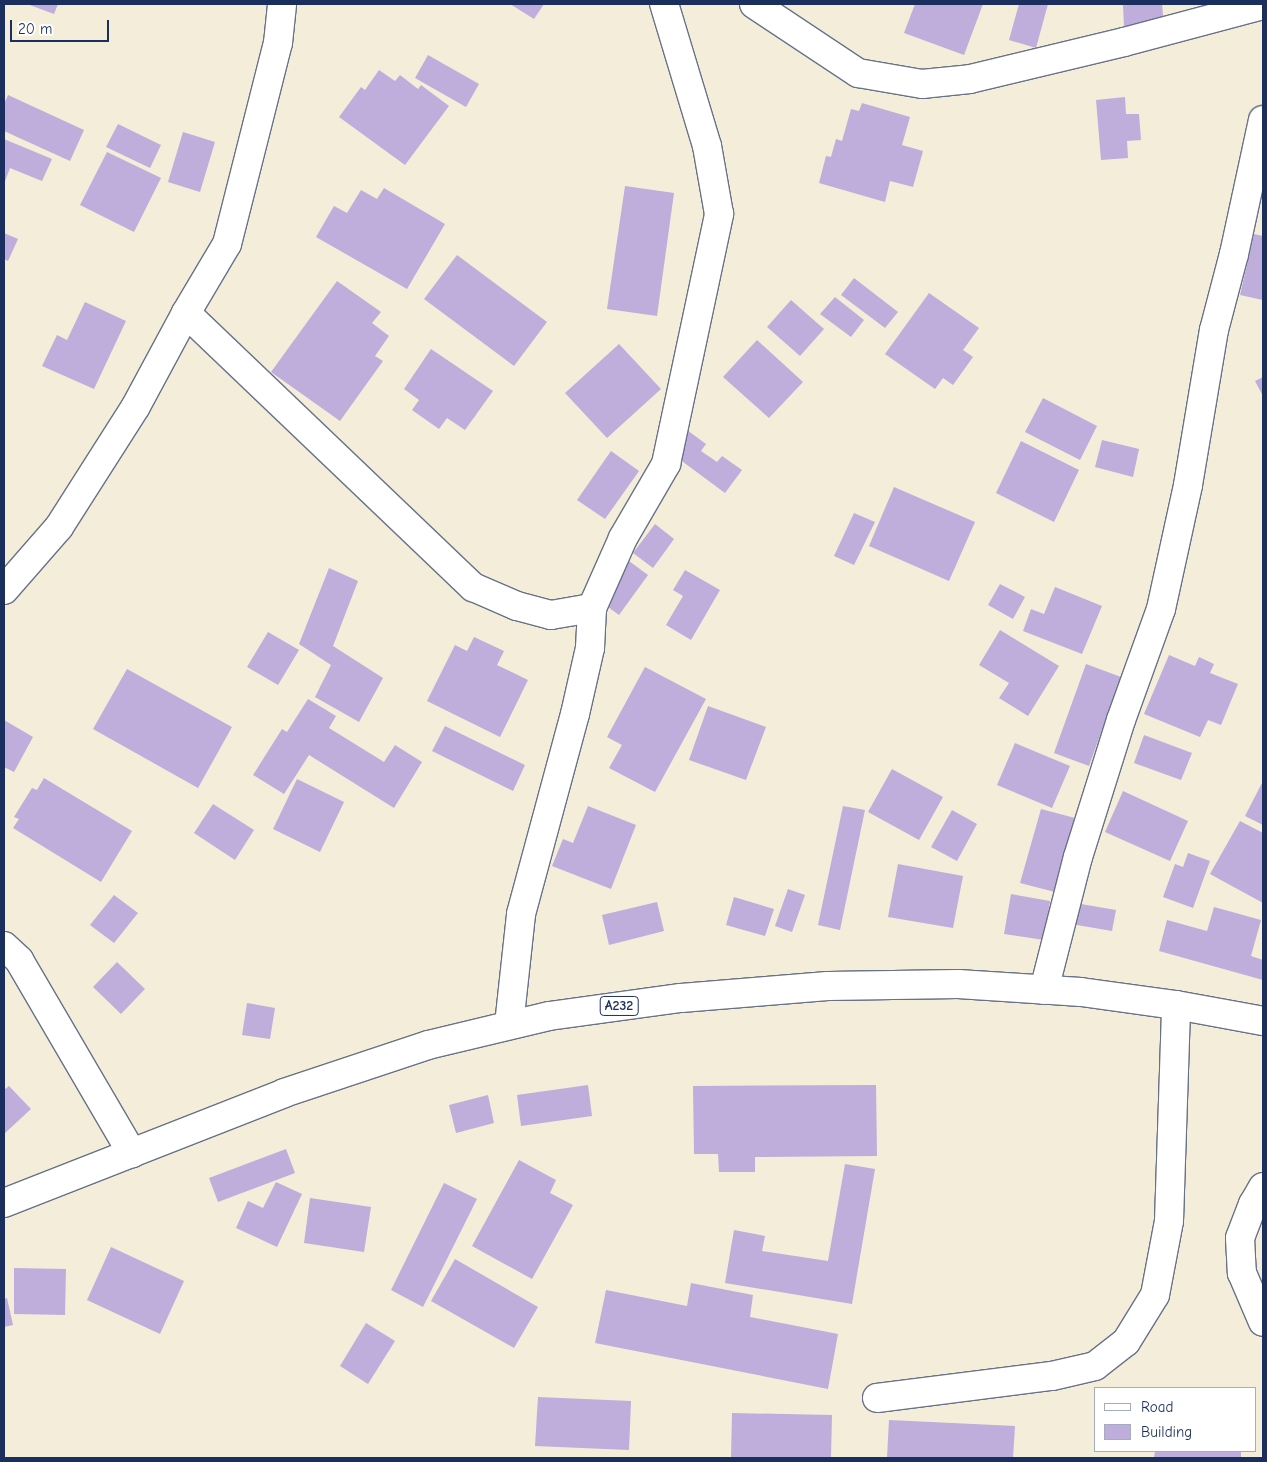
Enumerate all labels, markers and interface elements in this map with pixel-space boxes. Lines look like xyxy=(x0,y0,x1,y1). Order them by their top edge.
scale bar xyxy=(12,10,111,42)
text: 20 m xyxy=(18,20,52,38)
road number: A232 xyxy=(599,994,639,1018)
legend xyxy=(1094,1387,1257,1452)
text: Road xyxy=(1141,1398,1173,1416)
text: Building xyxy=(1141,1423,1192,1441)

